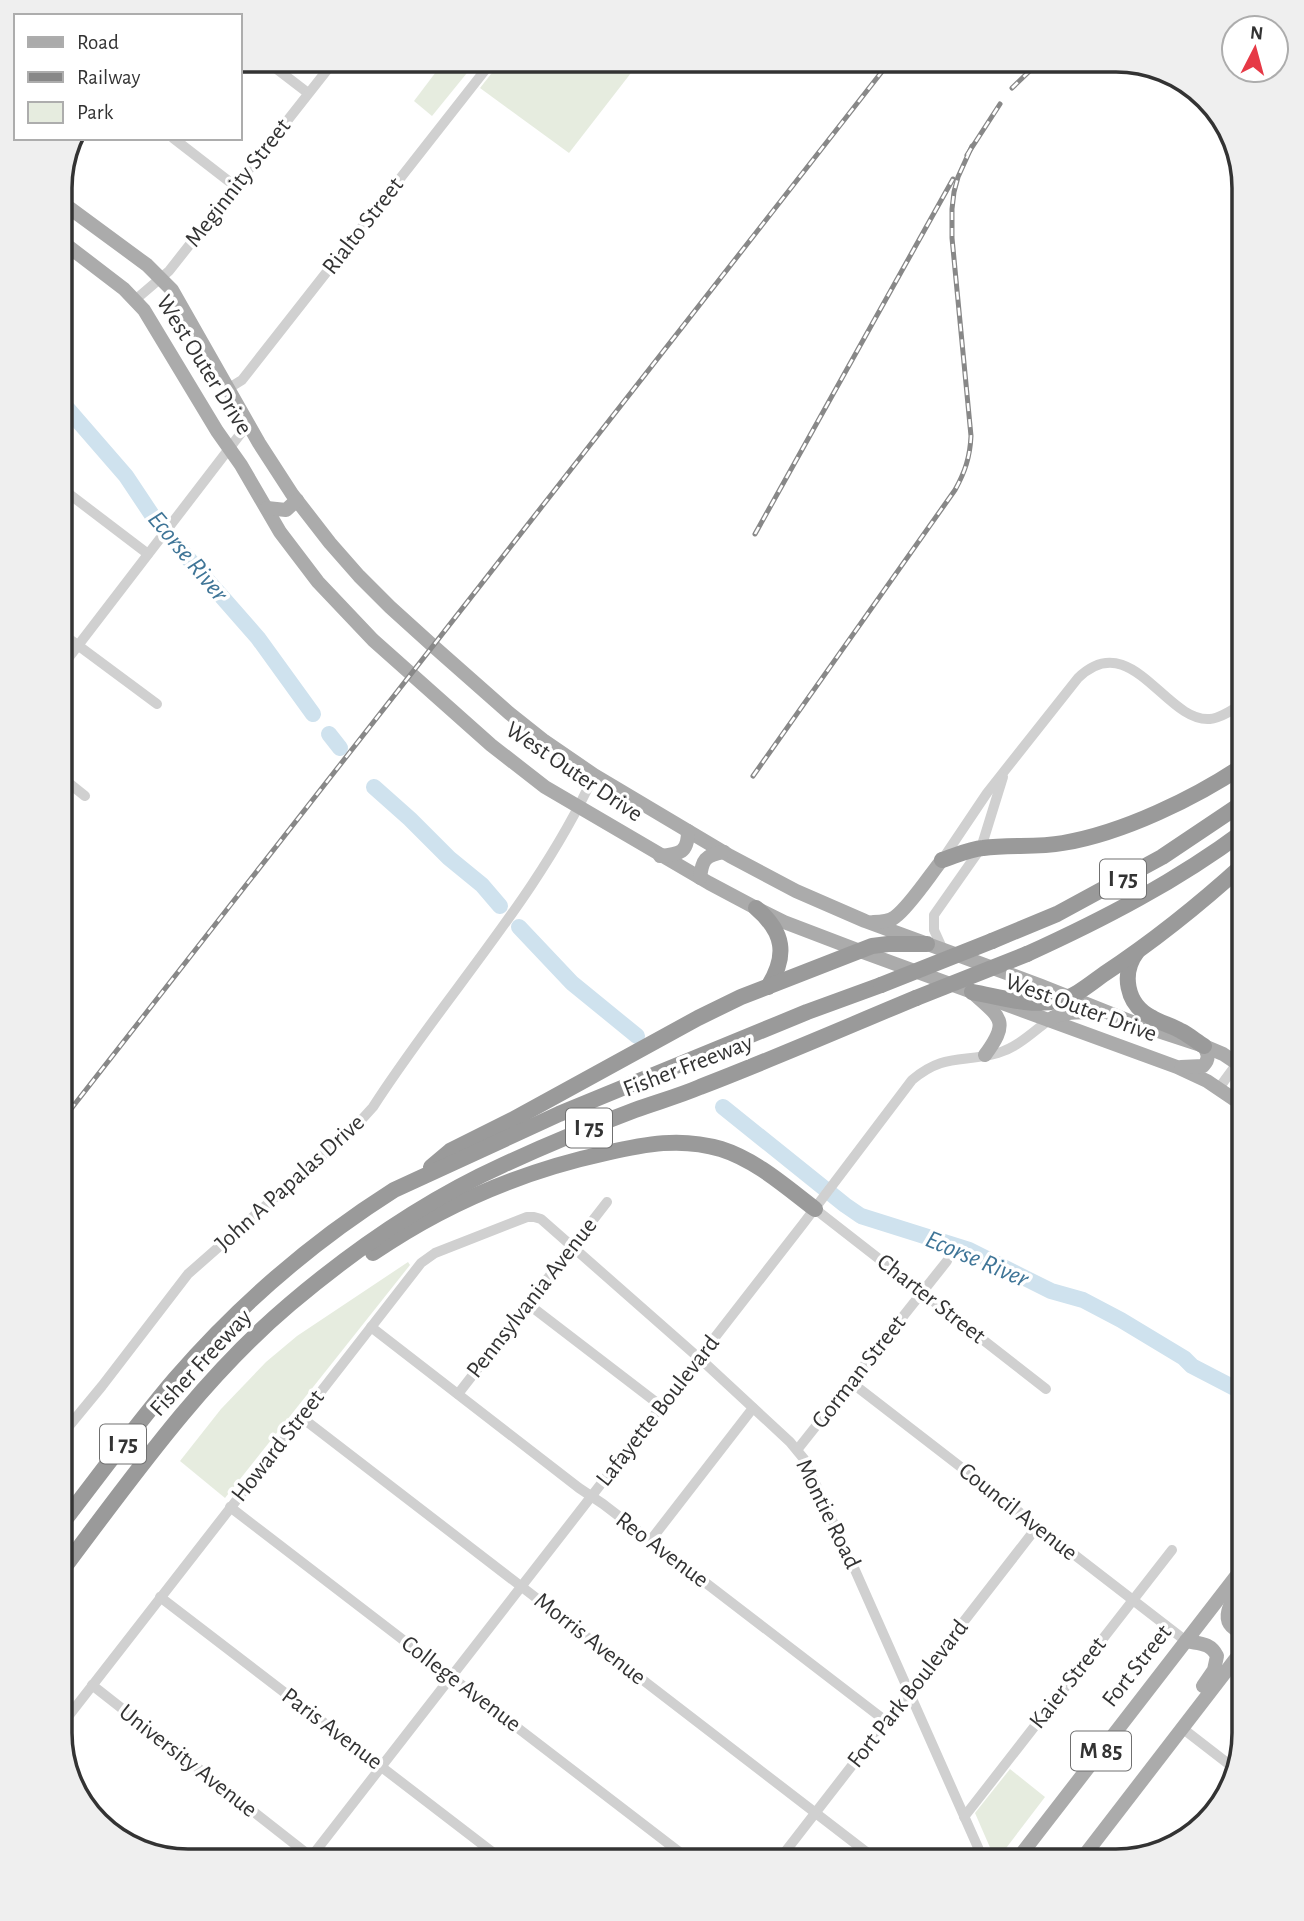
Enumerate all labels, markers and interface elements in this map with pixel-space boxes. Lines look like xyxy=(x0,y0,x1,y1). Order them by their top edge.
legend xyxy=(14,14,242,140)
north arrow xyxy=(1220,14,1290,84)
text: N xyxy=(1249,23,1264,44)
text: Road xyxy=(77,32,119,53)
text: Railway xyxy=(77,67,140,88)
text: Park xyxy=(77,102,114,123)
street label: Meginnity Street xyxy=(181,114,296,252)
street label: Rialto Street xyxy=(318,173,408,279)
street label: West Outer Drive xyxy=(152,291,256,439)
water label: Ecorse River xyxy=(143,506,234,607)
street label: West Outer Drive xyxy=(501,717,647,827)
road number: I 75 xyxy=(1100,860,1146,898)
street label: West Outer Drive xyxy=(1002,969,1160,1047)
street label: Fisher Freeway xyxy=(620,1030,756,1102)
road number: I 75 xyxy=(566,1108,612,1148)
street label: John A Papalas Drive xyxy=(211,1110,369,1256)
street label: Pennsylvania Avenue xyxy=(462,1213,602,1383)
water label: Ecorse River xyxy=(922,1226,1034,1293)
street label: Charter Street xyxy=(872,1249,990,1349)
street label: Fisher Freeway xyxy=(146,1305,256,1421)
street label: Gorman Street xyxy=(808,1311,911,1433)
street label: Lafayette Boulevard xyxy=(592,1331,724,1491)
street label: Howard Street xyxy=(227,1385,329,1506)
road number: I 75 xyxy=(100,1424,146,1464)
street label: Montie Road xyxy=(791,1455,865,1573)
street label: Council Avenue xyxy=(954,1459,1082,1565)
street label: Reo Avenue xyxy=(611,1508,713,1592)
street label: Morris Avenue xyxy=(530,1588,650,1690)
street label: Fort Park Boulevard xyxy=(843,1616,973,1772)
street label: Fort Street xyxy=(1098,1620,1177,1712)
street label: College Avenue xyxy=(397,1631,525,1737)
street label: Kaier Street xyxy=(1025,1632,1111,1733)
street label: Paris Avenue xyxy=(277,1684,387,1774)
street label: University Avenue xyxy=(114,1700,262,1822)
road number: M 85 xyxy=(1071,1732,1131,1770)

